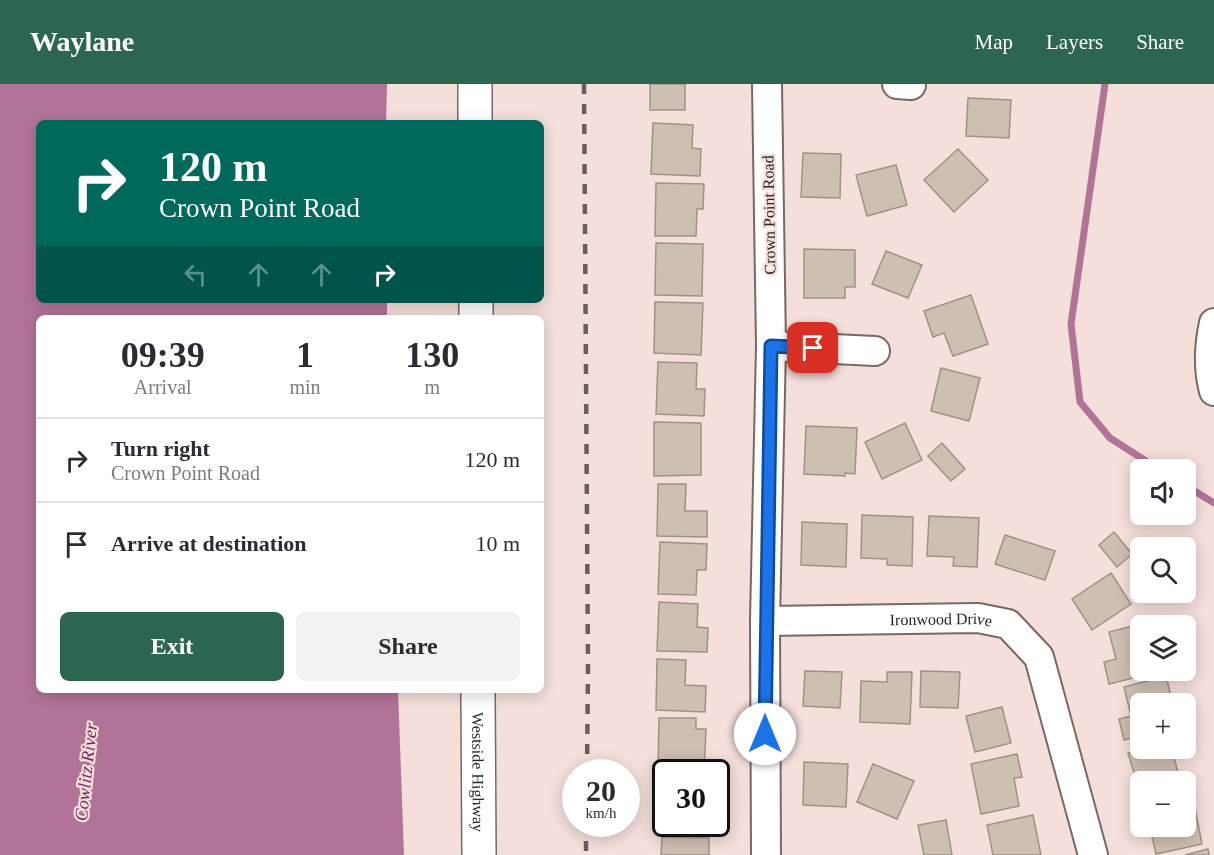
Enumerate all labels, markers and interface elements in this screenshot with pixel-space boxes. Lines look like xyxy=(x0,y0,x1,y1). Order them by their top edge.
text: Waylane xyxy=(30,26,134,57)
text: Map xyxy=(975,30,1013,54)
text: Layers xyxy=(1046,30,1103,54)
text: Share xyxy=(1136,30,1184,54)
icon: right xyxy=(60,144,138,222)
text: 120 m xyxy=(159,144,268,190)
street label: Crown Point Road xyxy=(759,155,779,275)
text: Crown Point Road xyxy=(159,193,360,223)
icon: left xyxy=(179,258,212,291)
icon: ahead xyxy=(242,258,275,291)
icon: ahead xyxy=(305,258,338,291)
icon: right xyxy=(368,258,401,291)
pin xyxy=(787,322,838,373)
icon: arrive xyxy=(796,331,829,364)
text: 09:39 xyxy=(121,335,205,375)
text: 1 xyxy=(296,335,314,375)
text: 130 xyxy=(405,335,459,375)
text: Arrival xyxy=(134,376,192,398)
text: min xyxy=(289,376,321,398)
text: m xyxy=(425,376,440,398)
text: Turn right xyxy=(111,436,210,461)
icon: right xyxy=(60,444,93,477)
text: 120 m xyxy=(464,447,520,472)
map controls xyxy=(1130,459,1196,837)
button: sound xyxy=(1130,459,1196,525)
text: Crown Point Road xyxy=(111,462,260,484)
icon: arrive xyxy=(60,528,93,561)
text: Arrive at destination xyxy=(111,531,307,556)
text: 10 m xyxy=(475,531,520,556)
button: search xyxy=(1130,537,1196,603)
street label: Ironwood Drive xyxy=(890,610,994,629)
button: Exit xyxy=(60,612,284,681)
button: Share xyxy=(296,612,520,681)
button: layers xyxy=(1130,615,1196,681)
button: + xyxy=(1130,693,1196,759)
position arrow xyxy=(733,702,797,766)
street label: Westside Highway xyxy=(469,712,487,832)
water label: Cowlitz River xyxy=(71,721,101,822)
speed limit sign: 30 xyxy=(652,759,730,837)
button: − xyxy=(1130,771,1196,837)
text: 20 xyxy=(586,774,616,807)
text: km/h xyxy=(586,805,616,821)

